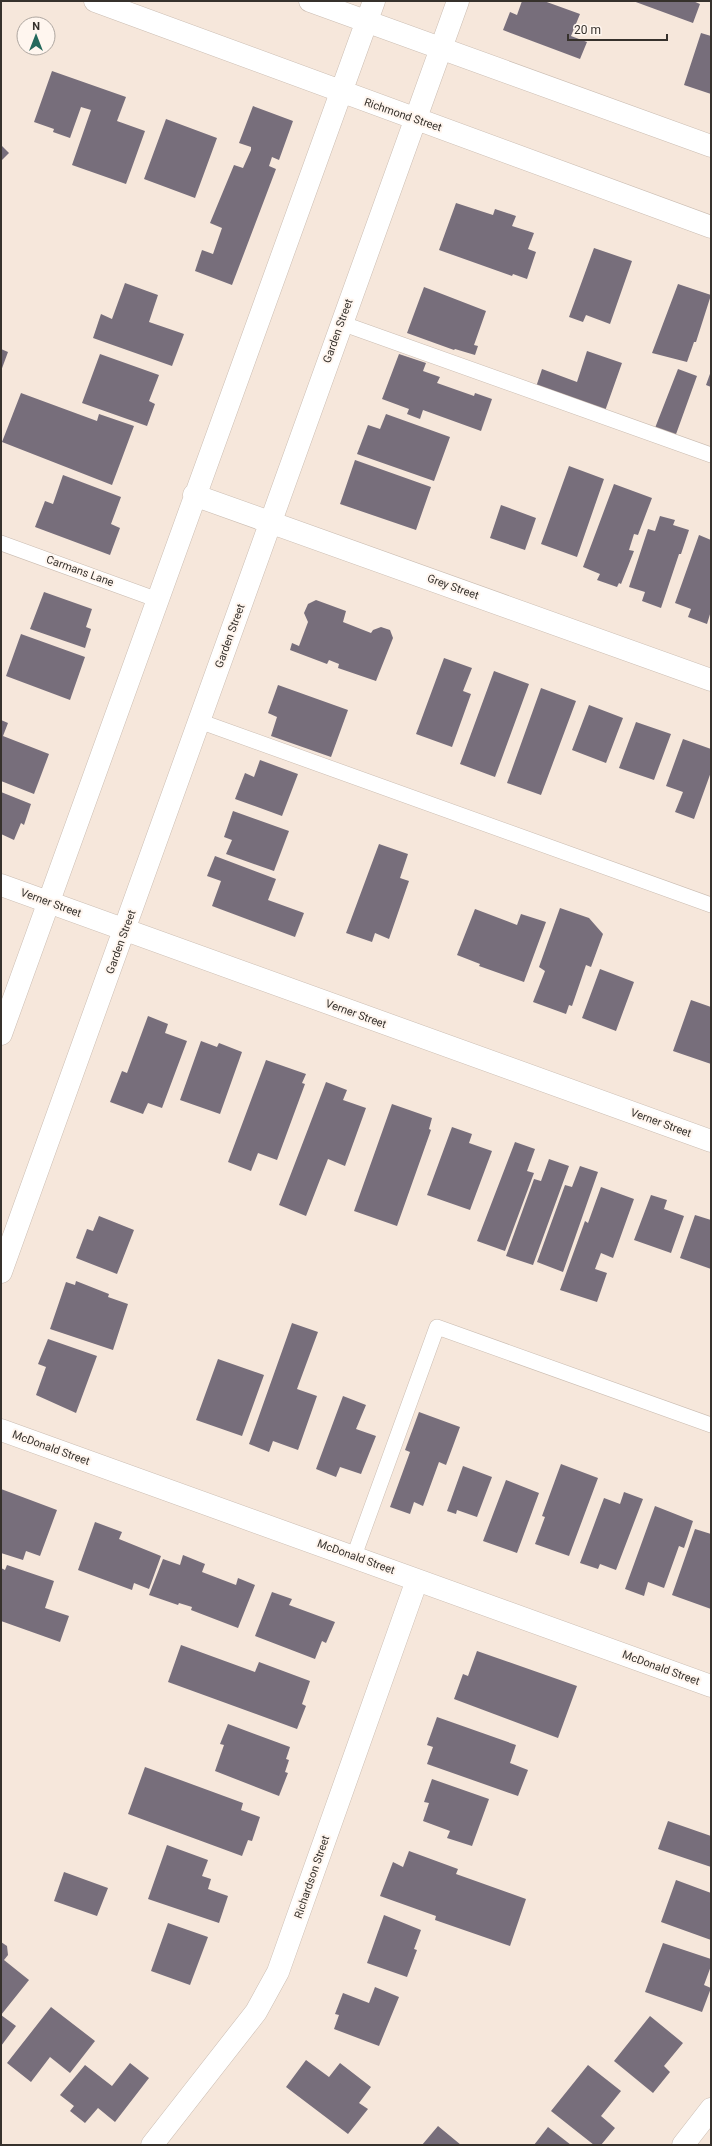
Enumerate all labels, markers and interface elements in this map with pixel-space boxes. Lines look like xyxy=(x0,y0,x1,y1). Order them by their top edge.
north arrow xyxy=(16,16,56,56)
scale bar xyxy=(568,16,667,42)
text: N xyxy=(32,20,40,33)
text: 20 m xyxy=(574,23,601,37)
street label: Richmond Street xyxy=(362,96,444,134)
street label: Garden Street xyxy=(320,297,356,365)
street label: Carmans Lane xyxy=(45,553,116,589)
street label: Grey Street xyxy=(425,572,481,602)
street label: Garden Street xyxy=(212,602,248,670)
street label: Verner Street xyxy=(19,886,84,920)
street label: Garden Street xyxy=(103,908,139,976)
street label: Verner Street xyxy=(324,997,389,1031)
street label: Verner Street xyxy=(629,1106,694,1140)
street label: McDonald Street xyxy=(10,1428,92,1468)
street label: McDonald Street xyxy=(315,1537,397,1577)
street label: McDonald Street xyxy=(620,1648,702,1688)
street label: Richardson Street xyxy=(292,1833,332,1920)

